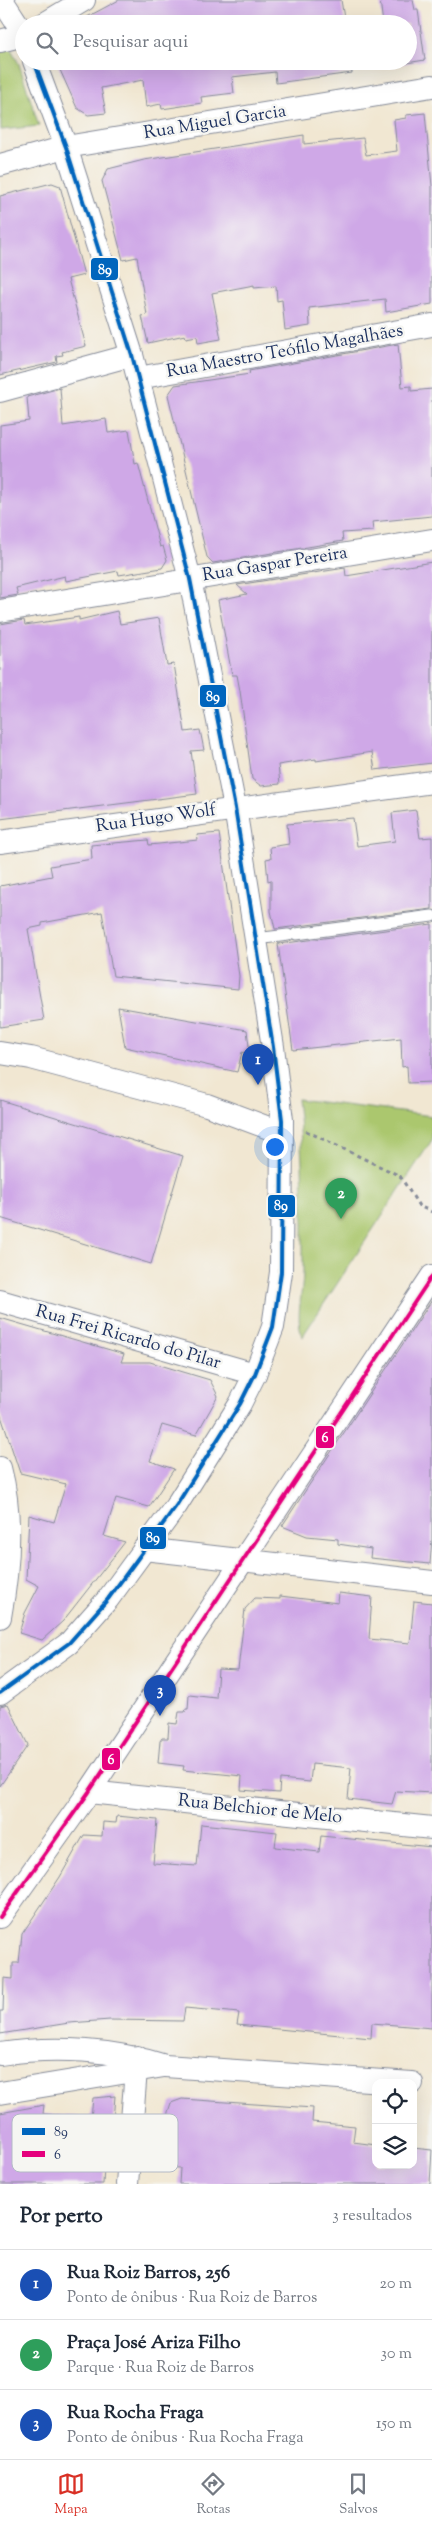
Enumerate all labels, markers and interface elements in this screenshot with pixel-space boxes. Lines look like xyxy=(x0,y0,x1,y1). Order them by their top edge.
search box xyxy=(15,15,417,70)
icon: search xyxy=(33,29,61,57)
text: Pesquisar aqui xyxy=(73,29,188,56)
street label: Rua Miguel Garcia xyxy=(142,99,288,147)
line badge: 89 xyxy=(90,257,119,281)
text: 89 xyxy=(98,261,112,281)
street label: Rua Maestro Teófilo Magalhães xyxy=(165,318,405,386)
street label: Rua Gaspar Pereira xyxy=(201,541,349,589)
line badge: 89 xyxy=(199,684,227,708)
text: 89 xyxy=(206,688,220,708)
street label: Rua Hugo Wolf xyxy=(94,798,219,840)
pin: 1 xyxy=(242,1044,274,1085)
your location xyxy=(262,1134,288,1160)
pin: 2 xyxy=(325,1178,357,1219)
line badge: 89 xyxy=(267,1194,296,1218)
text: 89 xyxy=(274,1197,288,1217)
street label: Rua Frei Ricardo do Pilar xyxy=(32,1299,224,1377)
line badge: 6 xyxy=(315,1425,335,1449)
text: 6 xyxy=(322,1429,329,1449)
line badge: 89 xyxy=(139,1526,167,1550)
text: 89 xyxy=(146,1529,160,1549)
pin: 3 xyxy=(144,1675,176,1716)
line badge: 6 xyxy=(101,1747,121,1771)
text: 6 xyxy=(108,1751,115,1771)
street label: Rua Belchior de Melo xyxy=(177,1788,344,1832)
map controls xyxy=(372,2079,417,2169)
button: locate xyxy=(372,2079,417,2124)
legend xyxy=(12,2114,178,2172)
text: 89 xyxy=(54,2123,68,2143)
button: layers xyxy=(372,2124,417,2169)
text: 6 xyxy=(54,2146,61,2166)
text: Por perto xyxy=(20,2202,103,2232)
text: 3 resultados xyxy=(332,2205,412,2228)
text: Rua Roiz Barros, 256 xyxy=(67,2260,230,2287)
text: 1 xyxy=(33,2273,39,2296)
text: 20 m xyxy=(379,2273,412,2296)
text: Ponto de ônibus · Rua Roiz de Barros xyxy=(67,2287,317,2310)
text: Praça José Ariza Filho xyxy=(67,2330,241,2357)
text: 2 xyxy=(32,2343,40,2366)
text: 30 m xyxy=(381,2343,412,2366)
text: Parque · Rua Roiz de Barros xyxy=(67,2357,254,2380)
text: Rua Rocha Fraga xyxy=(67,2400,204,2427)
text: 3 xyxy=(33,2413,39,2436)
text: 150 m xyxy=(376,2413,412,2436)
text: Ponto de ônibus · Rua Rocha Fraga xyxy=(67,2427,304,2450)
tab: Mapa xyxy=(54,2470,88,2520)
tab: Rotas xyxy=(196,2470,230,2520)
tab: Salvos xyxy=(339,2470,378,2520)

